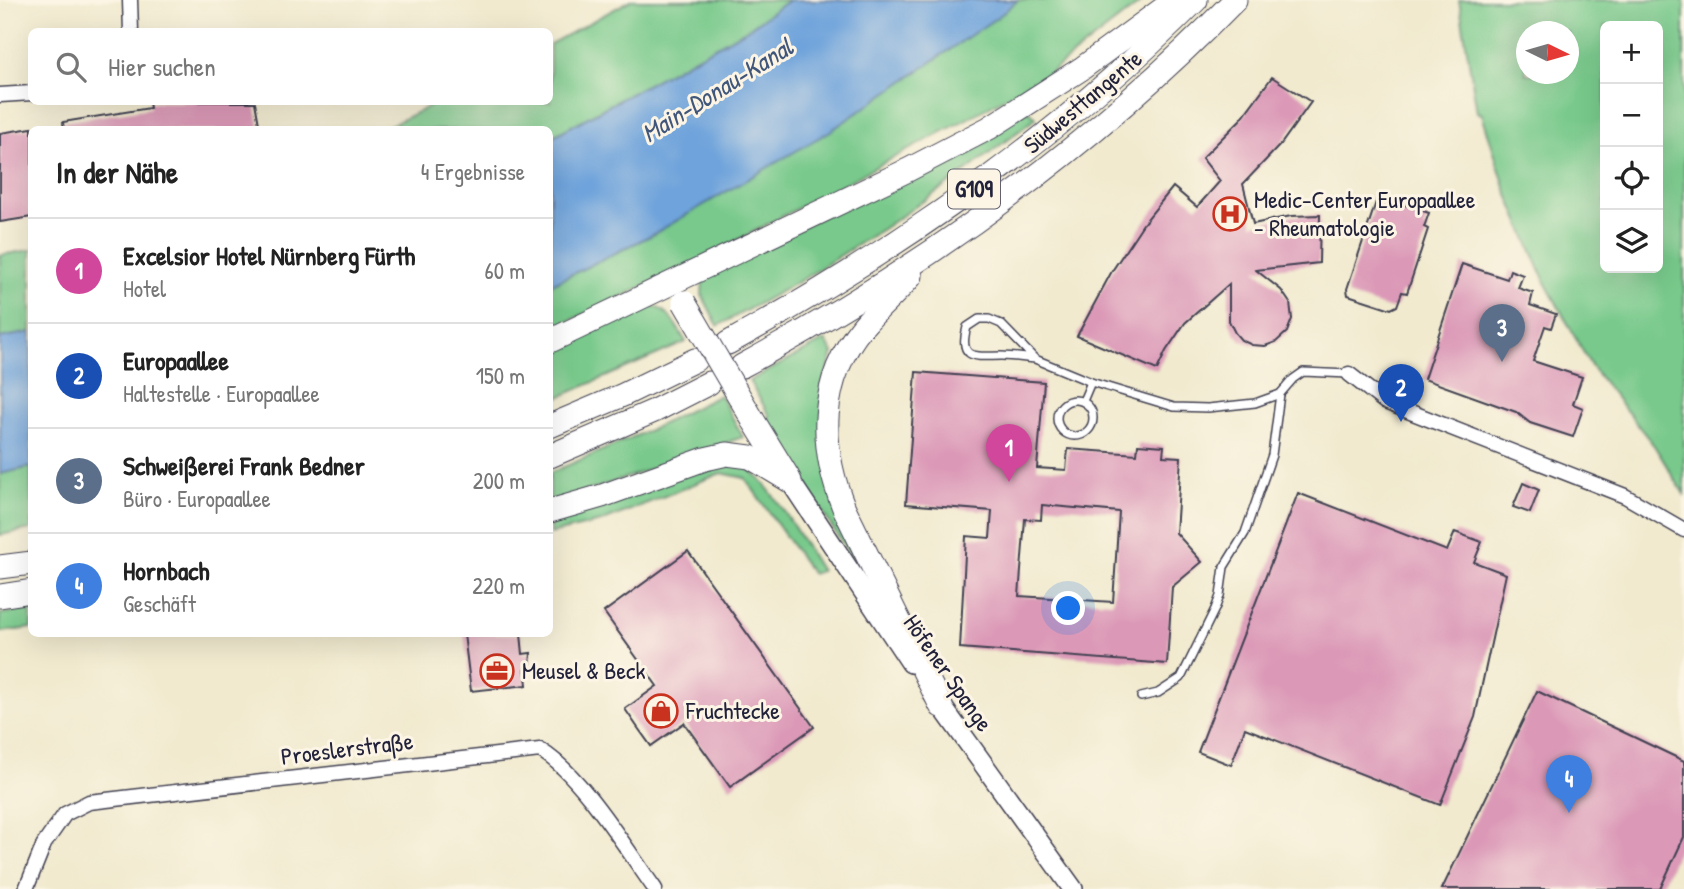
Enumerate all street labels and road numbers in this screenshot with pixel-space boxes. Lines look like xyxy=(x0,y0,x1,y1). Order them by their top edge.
street label: Südwesttangente xyxy=(1016,42,1149,160)
road number: G109 xyxy=(948,170,1000,208)
street label: Höfener Spange xyxy=(897,608,1001,738)
street label: Proeslerstraße xyxy=(279,724,415,772)

